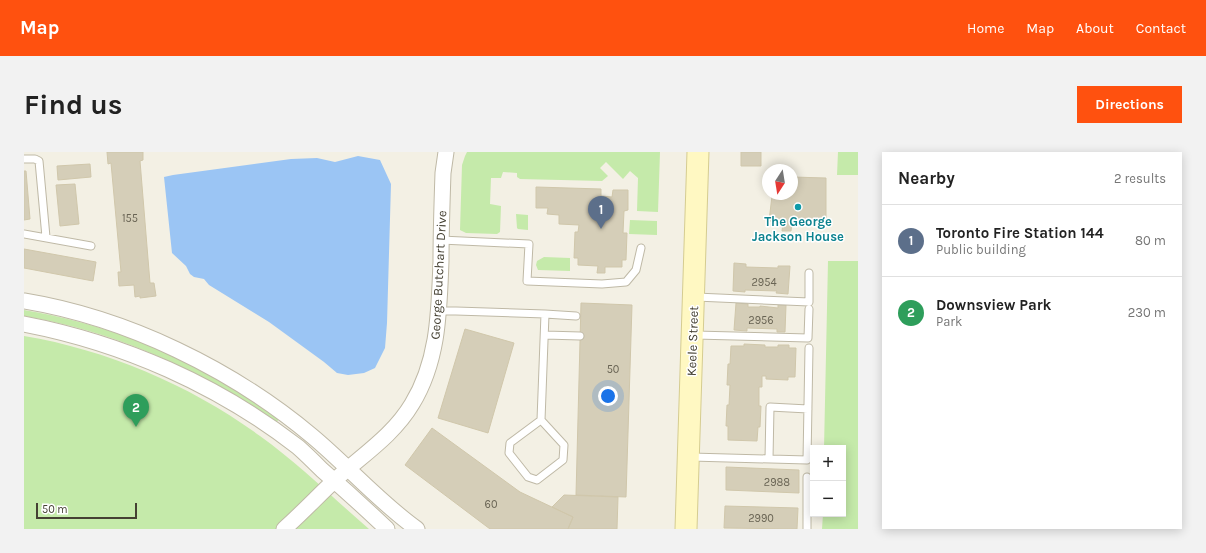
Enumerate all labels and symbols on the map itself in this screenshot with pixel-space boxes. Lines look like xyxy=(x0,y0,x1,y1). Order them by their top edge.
north arrow xyxy=(762,164,798,200)
pin: 1 xyxy=(588,196,614,229)
marker: The George Jackson House xyxy=(793,202,803,212)
street label: George Butchart Drive xyxy=(428,210,449,340)
house number: 155 xyxy=(122,212,138,225)
place label: The George Jackson House xyxy=(752,214,844,244)
house number: 2954 xyxy=(751,276,777,289)
street label: Keele Street xyxy=(684,306,701,376)
house number: 2956 xyxy=(748,314,774,327)
house number: 50 xyxy=(607,363,619,376)
your location xyxy=(598,386,618,406)
pin: 2 xyxy=(123,394,149,427)
house number: 2988 xyxy=(764,476,790,489)
house number: 60 xyxy=(485,498,497,511)
scale bar xyxy=(36,501,137,520)
house number: 2990 xyxy=(748,512,774,525)

